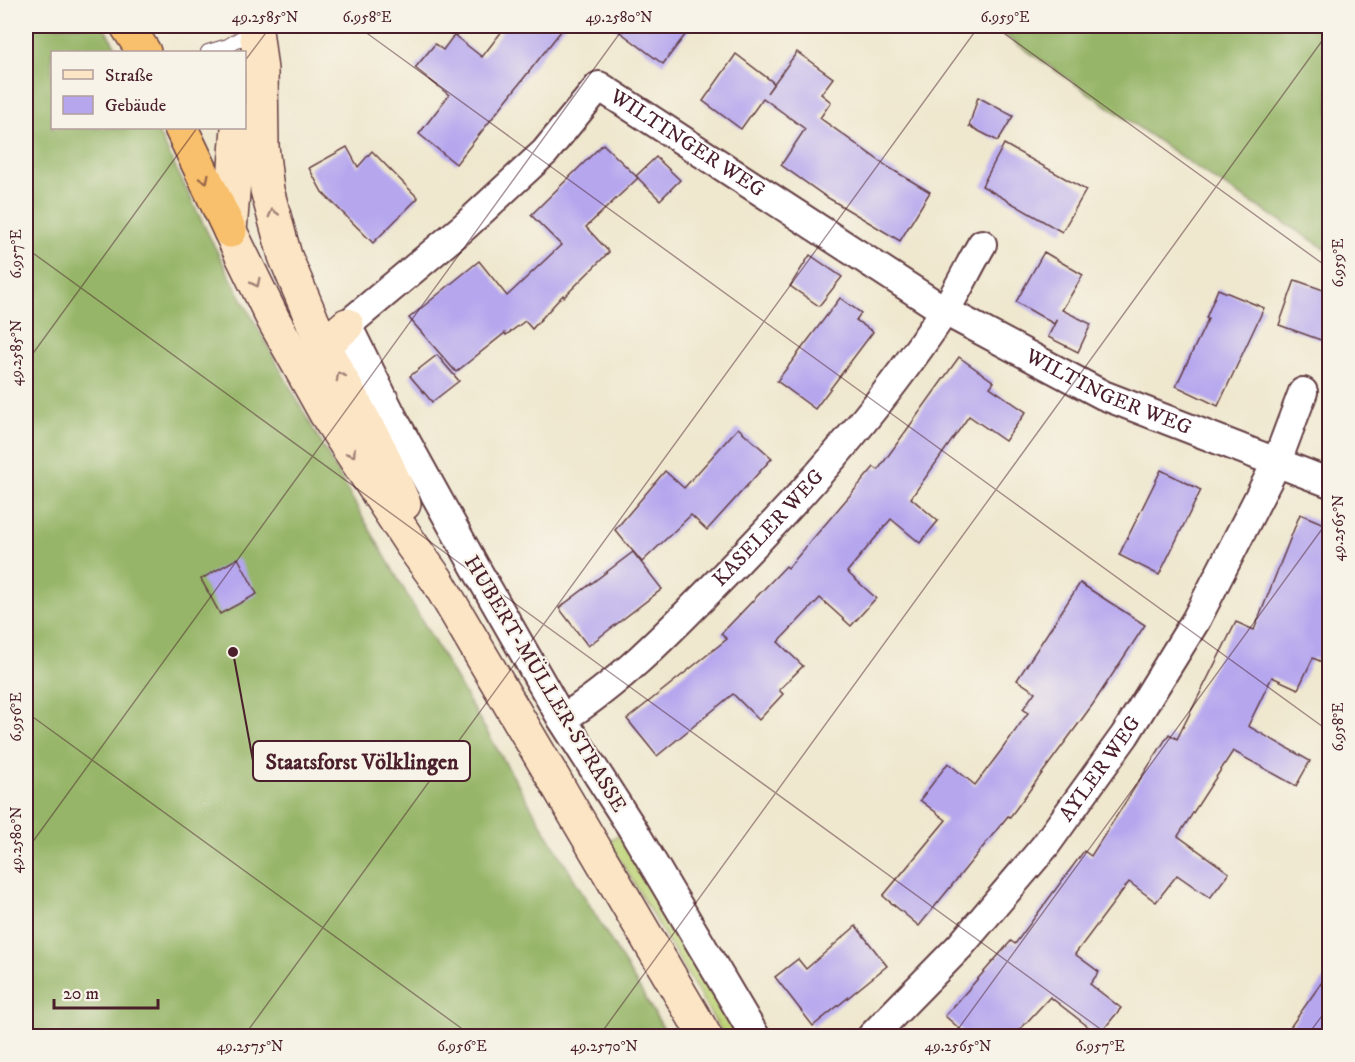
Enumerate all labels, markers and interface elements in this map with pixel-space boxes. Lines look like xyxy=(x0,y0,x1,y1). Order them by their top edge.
text: 49.2585°N xyxy=(232,8,298,27)
text: 6.958°E xyxy=(342,8,392,27)
text: 49.2580°N xyxy=(585,8,653,27)
text: 6.959°E xyxy=(980,8,1030,27)
legend xyxy=(51,51,246,129)
text: Straße xyxy=(105,65,153,87)
street label: WILTINGER WEG xyxy=(604,83,770,204)
text: Gebäude xyxy=(105,95,166,117)
one-way arrow xyxy=(198,173,210,184)
one-way arrow xyxy=(268,208,280,218)
text: 6.957°E xyxy=(7,229,26,279)
text: 6.959°E xyxy=(1329,238,1348,288)
one-way arrow xyxy=(249,277,260,288)
text: 49.2585°N xyxy=(7,320,26,386)
street label: WILTINGER WEG xyxy=(1020,343,1195,441)
one-way arrow xyxy=(335,372,347,382)
one-way arrow xyxy=(344,447,356,457)
street label: KASELER WEG xyxy=(707,464,830,592)
text: 49.2565°N xyxy=(1329,495,1348,561)
street label: HUBERT-MÜLLER-STRASSE xyxy=(458,550,633,817)
text: 6.956°E xyxy=(7,692,26,742)
text: 6.958°E xyxy=(1329,702,1348,752)
street label: AYLER WEG xyxy=(1054,711,1147,827)
callout: Staatsforst Völklingen xyxy=(253,741,470,781)
text: Staatsforst Völklingen xyxy=(265,749,459,776)
text: 49.2580°N xyxy=(7,806,26,874)
scale bar xyxy=(54,972,158,1010)
text: 20 m xyxy=(63,983,99,1005)
text: 49.2575°N xyxy=(217,1037,283,1056)
text: 6.956°E xyxy=(437,1037,487,1056)
text: 49.2570°N xyxy=(570,1037,638,1056)
text: 49.2565°N xyxy=(925,1037,991,1056)
text: 6.957°E xyxy=(1075,1037,1125,1056)

